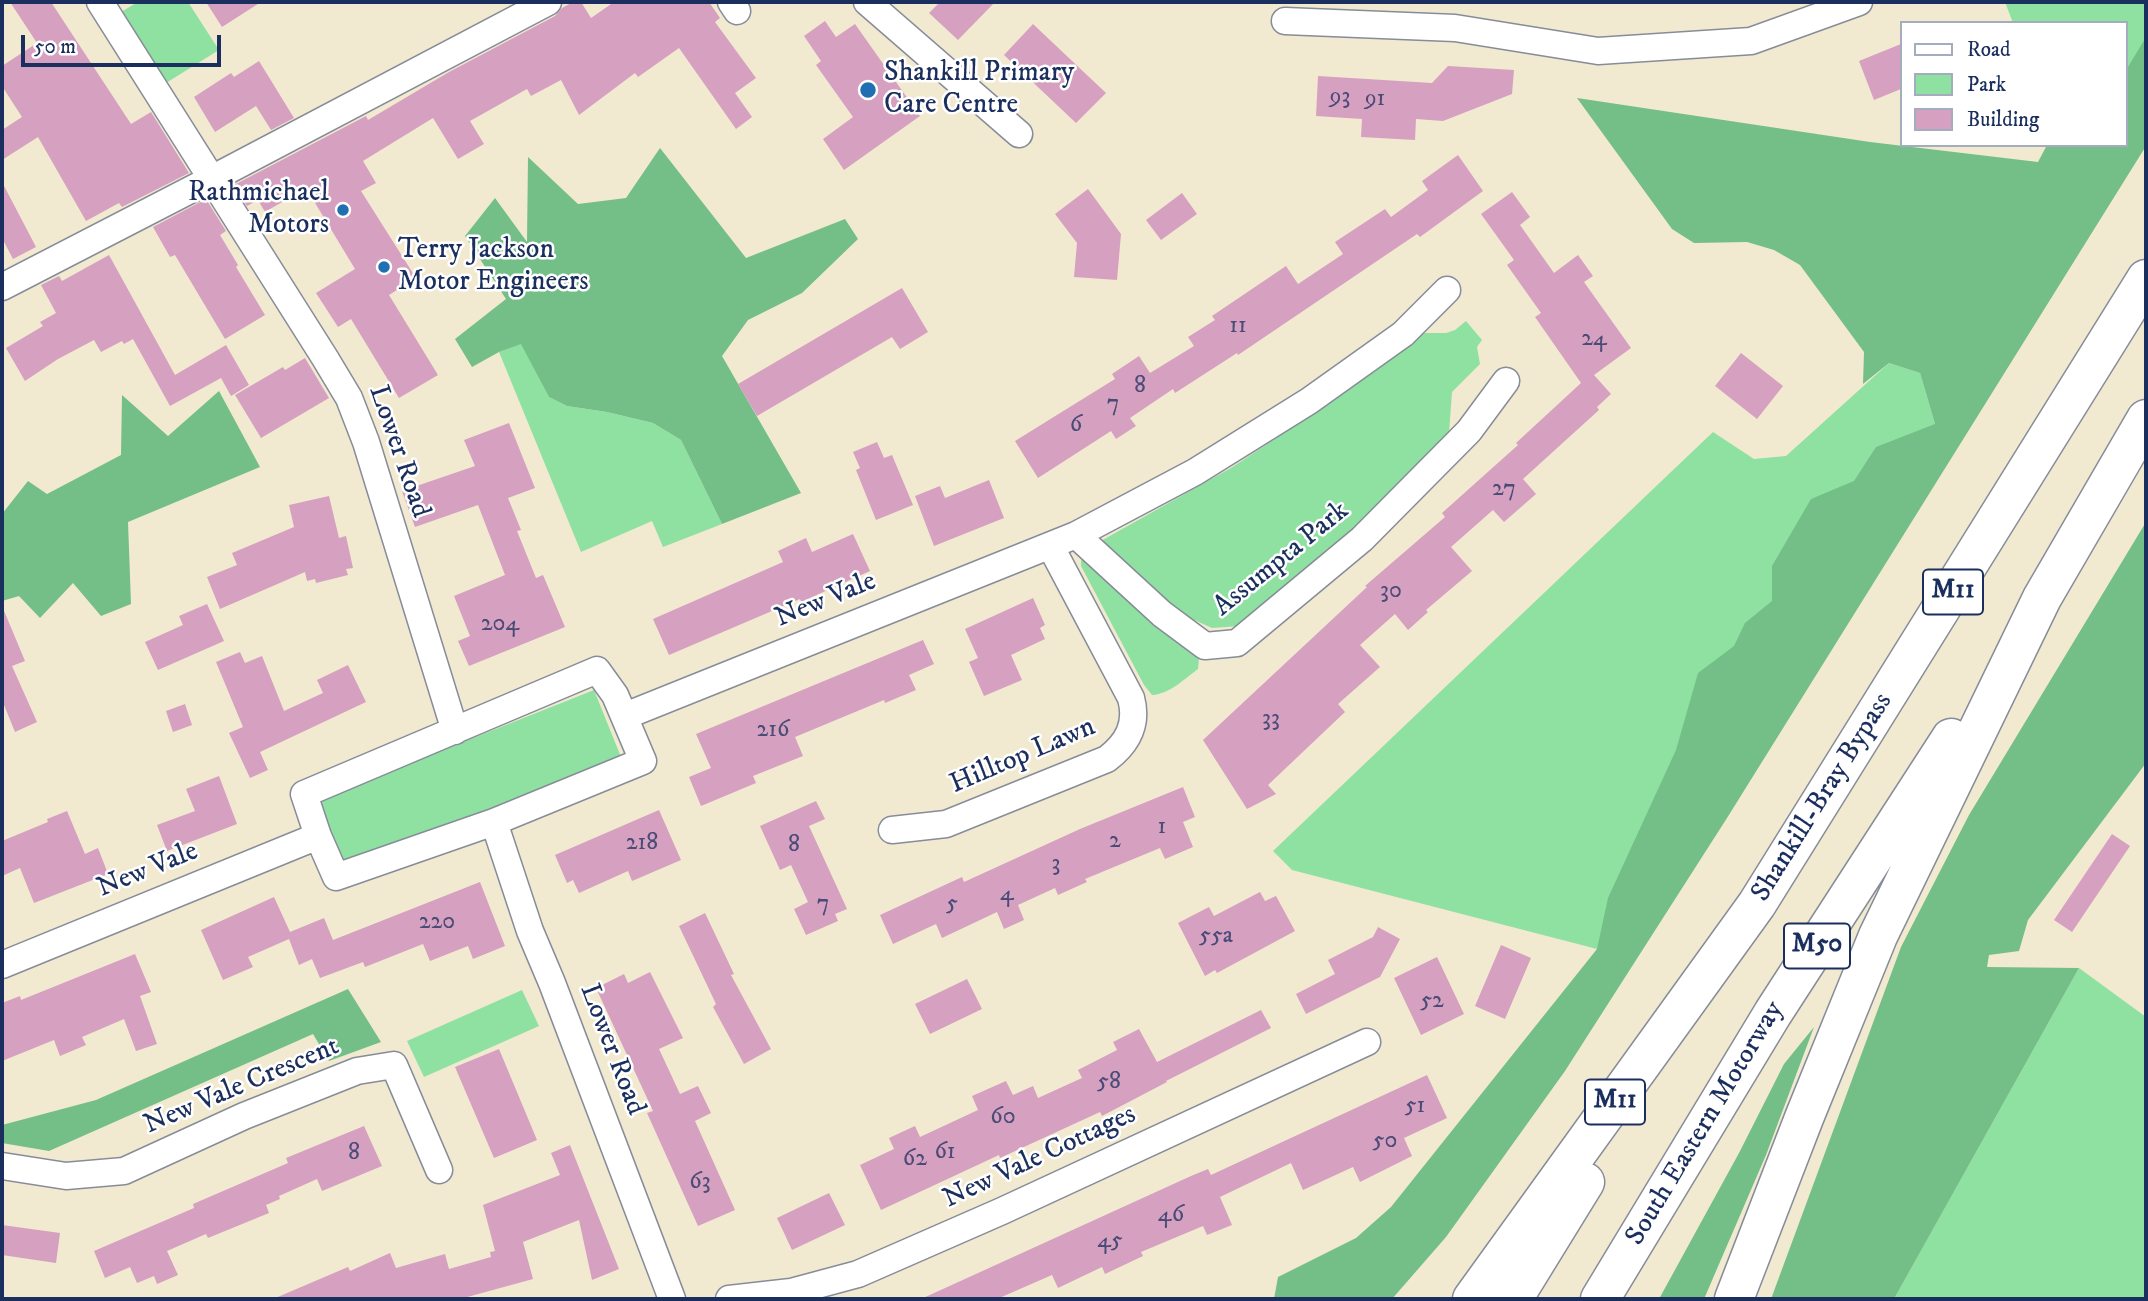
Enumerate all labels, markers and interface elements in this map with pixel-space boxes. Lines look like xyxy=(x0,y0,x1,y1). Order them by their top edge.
scale bar xyxy=(24,21,224,65)
legend xyxy=(1899,21,2127,147)
text: 50 m xyxy=(34,34,76,60)
text: Road xyxy=(1967,37,2011,63)
place label: Shankill Primary Care Centre xyxy=(884,57,1074,123)
text: Park xyxy=(1967,72,2006,98)
marker: Shankill Primary Care Centre xyxy=(858,80,878,100)
house number: 93 xyxy=(1330,84,1350,112)
house number: 91 xyxy=(1365,86,1385,114)
text: Building xyxy=(1967,107,2039,133)
place label: Rathmichael Motors xyxy=(188,177,329,243)
marker: Rathmichael Motors xyxy=(335,202,351,218)
place label: Terry Jackson Motor Engineers xyxy=(398,234,589,300)
marker: Terry Jackson Motor Engineers xyxy=(376,259,392,275)
house number: 11 xyxy=(1229,313,1247,341)
house number: 24 xyxy=(1581,326,1607,354)
house number: 8 xyxy=(1134,373,1146,401)
street label: Lower Road xyxy=(360,381,436,523)
house number: 7 xyxy=(1107,391,1119,419)
house number: 6 xyxy=(1070,412,1082,440)
house number: 27 xyxy=(1492,476,1516,504)
street label: Assumpta Park xyxy=(1208,495,1356,625)
street label: New Vale xyxy=(771,566,881,636)
road number: M11 xyxy=(1923,570,1983,614)
house number: 30 xyxy=(1380,578,1402,606)
house number: 204 xyxy=(481,611,519,639)
street label: Shankill-Bray Bypass xyxy=(1745,687,1901,909)
house number: 33 xyxy=(1262,706,1280,734)
street label: Hilltop Lawn xyxy=(945,711,1101,803)
house number: 216 xyxy=(756,717,790,745)
house number: 1 xyxy=(1158,814,1166,842)
house number: 2 xyxy=(1109,828,1121,856)
house number: 218 xyxy=(626,830,658,858)
house number: 8 xyxy=(788,832,800,860)
street label: New Vale xyxy=(93,836,203,906)
house number: 3 xyxy=(1052,851,1060,879)
house number: 4 xyxy=(1000,881,1014,909)
house number: 7 xyxy=(817,891,829,919)
house number: 5 xyxy=(946,891,958,919)
house number: 220 xyxy=(419,909,455,937)
house number: 55a xyxy=(1199,923,1233,951)
road number: M50 xyxy=(1784,923,1850,968)
street label: Lower Road xyxy=(571,980,651,1120)
house number: 52 xyxy=(1420,988,1444,1016)
street label: South Eastern Motorway xyxy=(1620,996,1792,1252)
street label: New Vale Crescent xyxy=(139,1031,345,1143)
house number: 58 xyxy=(1097,1069,1121,1097)
road number: M11 xyxy=(1585,1079,1645,1124)
house number: 51 xyxy=(1405,1093,1425,1121)
street label: New Vale Cottages xyxy=(938,1099,1142,1217)
house number: 60 xyxy=(990,1104,1016,1132)
house number: 50 xyxy=(1373,1128,1397,1156)
house number: 61 xyxy=(934,1139,956,1167)
house number: 8 xyxy=(348,1140,360,1168)
house number: 62 xyxy=(903,1146,927,1174)
house number: 63 xyxy=(689,1169,711,1197)
house number: 46 xyxy=(1158,1202,1184,1230)
house number: 45 xyxy=(1097,1228,1123,1256)

